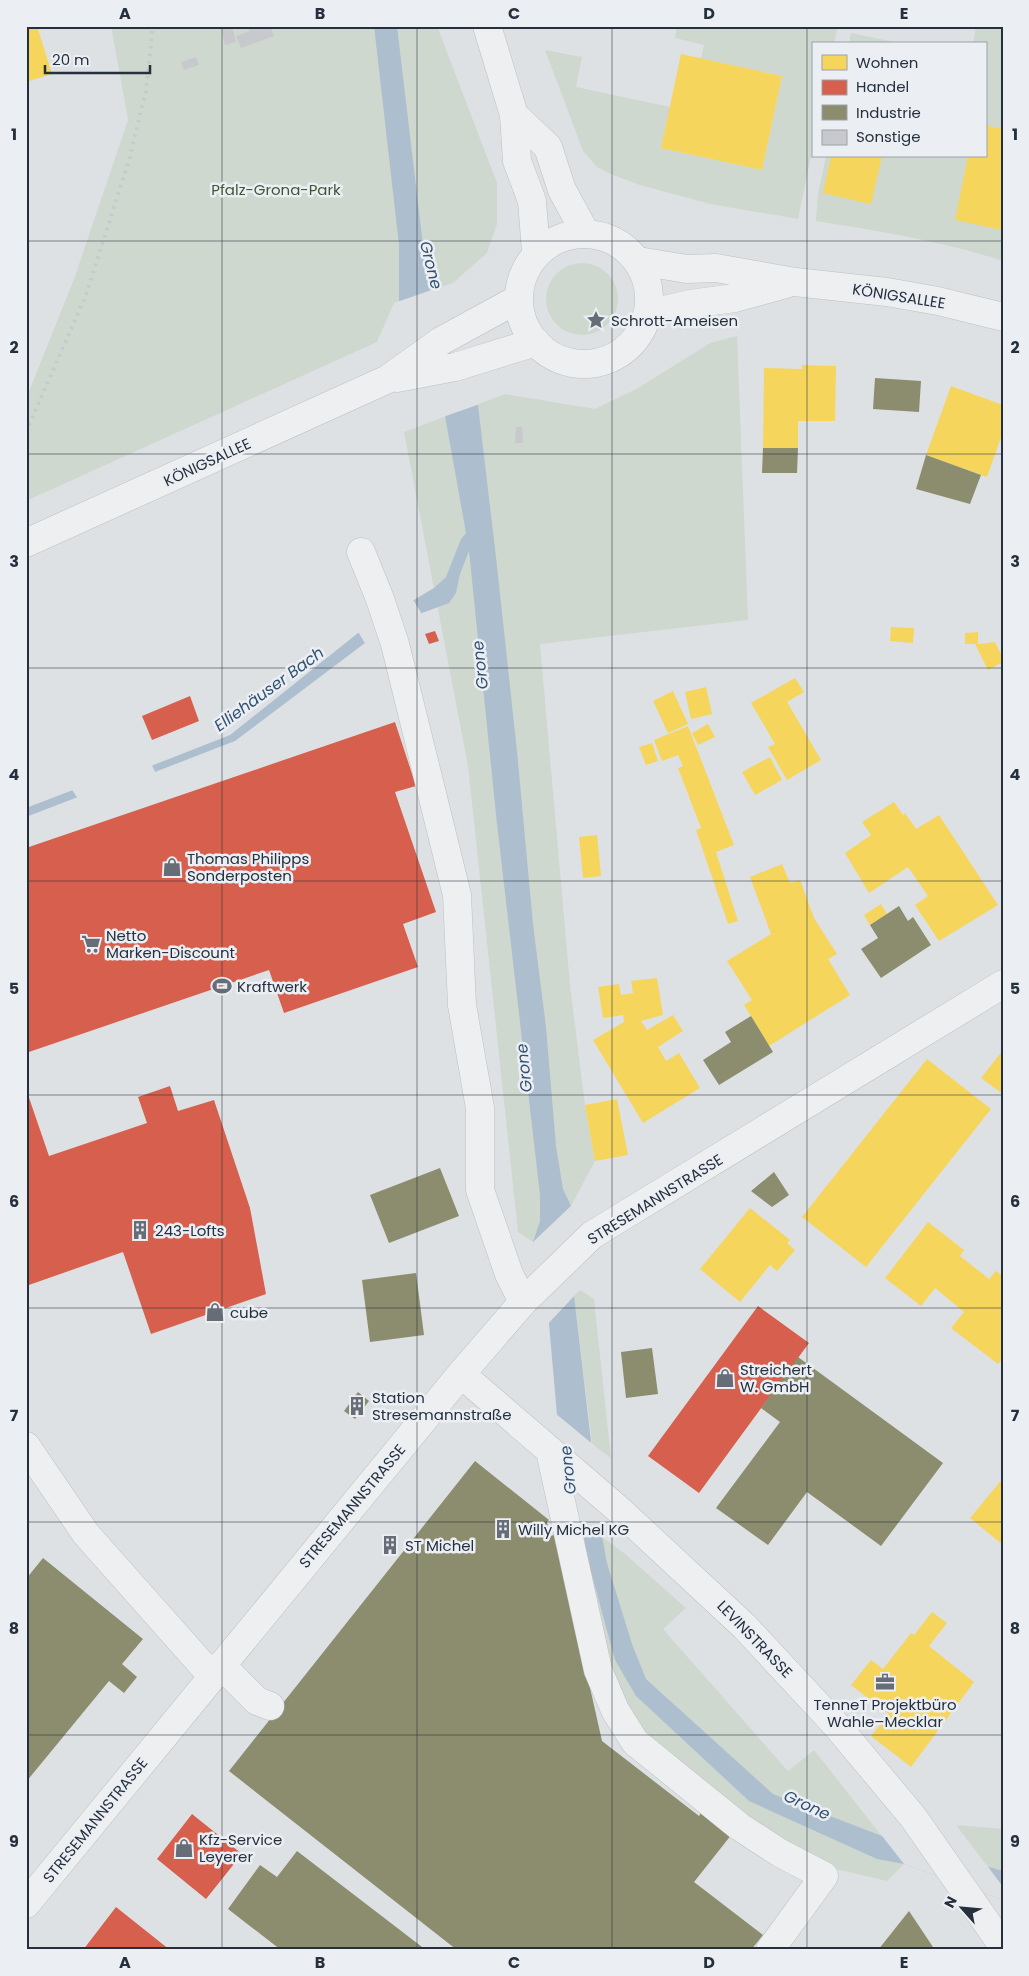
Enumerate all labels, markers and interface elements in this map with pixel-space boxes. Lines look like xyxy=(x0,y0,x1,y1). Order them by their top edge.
text: A xyxy=(119,2,131,25)
text: B xyxy=(315,2,325,25)
text: C xyxy=(508,2,520,25)
text: D xyxy=(703,2,715,25)
text: E xyxy=(900,2,908,25)
scale bar xyxy=(45,42,150,74)
legend xyxy=(812,42,986,158)
text: 20 m xyxy=(52,49,90,70)
text: Wohnen xyxy=(856,52,918,73)
text: Handel xyxy=(856,76,909,97)
text: Industrie xyxy=(856,102,921,123)
text: 1 xyxy=(11,123,17,146)
text: 1 xyxy=(1012,123,1018,146)
text: Sonstige xyxy=(856,126,920,147)
park label: Pfalz-Grona-Park xyxy=(211,179,341,200)
water label: Grone xyxy=(414,239,448,292)
street label: KÖNIGSALLEE xyxy=(851,278,947,314)
place icon: Schrott-Ameisen xyxy=(585,309,607,331)
place label: Schrott-Ameisen xyxy=(611,310,738,331)
text: 2 xyxy=(9,336,19,359)
text: 2 xyxy=(1010,336,1020,359)
street label: KÖNIGSALLEE xyxy=(160,433,254,491)
text: 3 xyxy=(9,550,19,573)
text: 3 xyxy=(1010,550,1020,573)
water label: Grone xyxy=(466,639,494,690)
water label: Elliehäuser Bach xyxy=(209,641,329,737)
text: 4 xyxy=(9,763,20,786)
text: 4 xyxy=(1010,763,1021,786)
place label: Thomas Philipps Sonderposten xyxy=(187,848,309,886)
shop icon: Thomas Philipps Sonderposten xyxy=(161,856,183,878)
place label: Netto Marken-Discount xyxy=(106,925,235,963)
supermarket icon: Netto Marken-Discount xyxy=(80,933,102,955)
sports icon: Kraftwerk xyxy=(211,975,233,997)
place label: Kraftwerk xyxy=(237,976,307,997)
text: 5 xyxy=(9,977,19,1000)
text: 5 xyxy=(1010,977,1020,1000)
water label: Grone xyxy=(510,1042,538,1093)
street label: STRESEMANNSTRASSE xyxy=(583,1149,727,1249)
text: 6 xyxy=(9,1190,19,1213)
text: 6 xyxy=(1010,1190,1020,1213)
building icon: 243-Lofts xyxy=(129,1219,151,1241)
place label: 243-Lofts xyxy=(155,1220,225,1241)
shop icon: cube xyxy=(204,1301,226,1323)
place label: cube xyxy=(230,1302,268,1323)
place label: Streichert W. GmbH xyxy=(740,1359,812,1397)
shop icon: Streichert W. GmbH xyxy=(714,1367,736,1389)
place label: Station Stresemannstraße xyxy=(372,1387,512,1425)
building icon: Station Stresemannstraße xyxy=(346,1395,368,1417)
text: 7 xyxy=(10,1404,19,1427)
text: 7 xyxy=(1011,1404,1020,1427)
street label: STRESEMANNSTRASSE xyxy=(294,1440,410,1572)
water label: Grone xyxy=(554,1444,582,1495)
building icon: Willy Michel KG xyxy=(492,1518,514,1540)
place label: Willy Michel KG xyxy=(518,1519,629,1540)
building icon: ST Michel xyxy=(379,1534,401,1556)
place label: ST Michel xyxy=(405,1535,474,1556)
street label: LEVINSTRASSE xyxy=(713,1596,797,1682)
text: 8 xyxy=(9,1617,19,1640)
text: 8 xyxy=(1010,1617,1020,1640)
office icon: TenneT Projektbüro Wahle–Mecklar xyxy=(874,1671,896,1693)
place label: TenneT Projektbüro Wahle–Mecklar xyxy=(813,1694,957,1732)
street label: STRESEMANNSTRASSE xyxy=(38,1753,152,1887)
water label: Grone xyxy=(780,1784,834,1826)
place label: Kfz-Service Leyerer xyxy=(199,1829,282,1867)
text: 9 xyxy=(9,1830,19,1853)
text: 9 xyxy=(1010,1830,1020,1853)
shop icon: Kfz-Service Leyerer xyxy=(173,1837,195,1859)
north arrow xyxy=(936,1884,986,1934)
text: N xyxy=(939,1893,962,1911)
text: A xyxy=(119,1951,131,1974)
text: B xyxy=(315,1951,325,1974)
text: C xyxy=(508,1951,520,1974)
text: D xyxy=(703,1951,715,1974)
text: E xyxy=(900,1951,908,1974)

